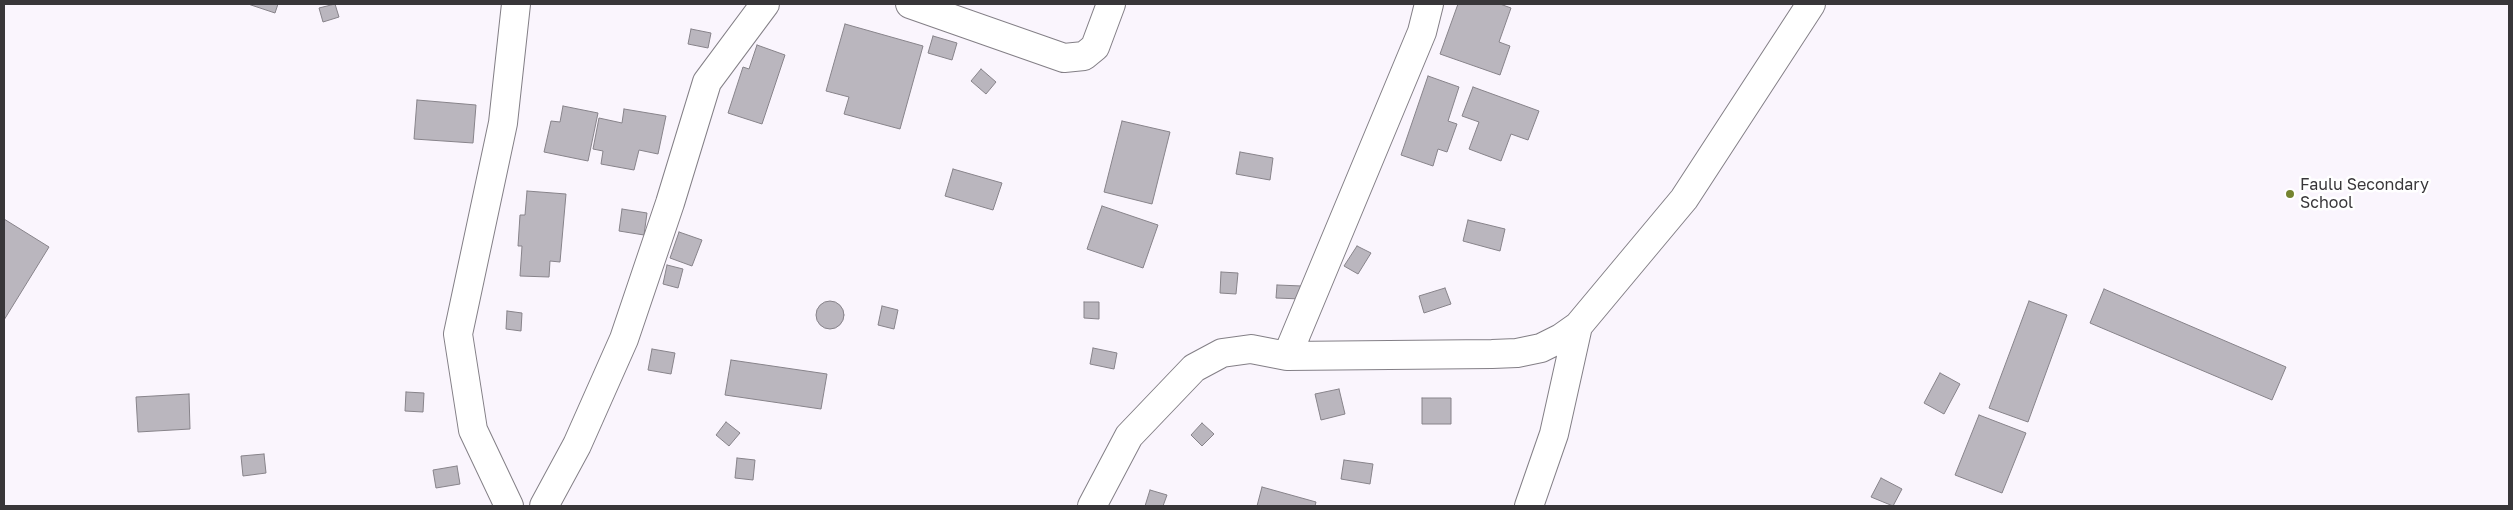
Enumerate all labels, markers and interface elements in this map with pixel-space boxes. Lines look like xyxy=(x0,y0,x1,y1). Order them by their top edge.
place label: Faulu Secondary School xyxy=(2300,175,2429,213)
marker: Faulu Secondary School xyxy=(2284,188,2296,200)

